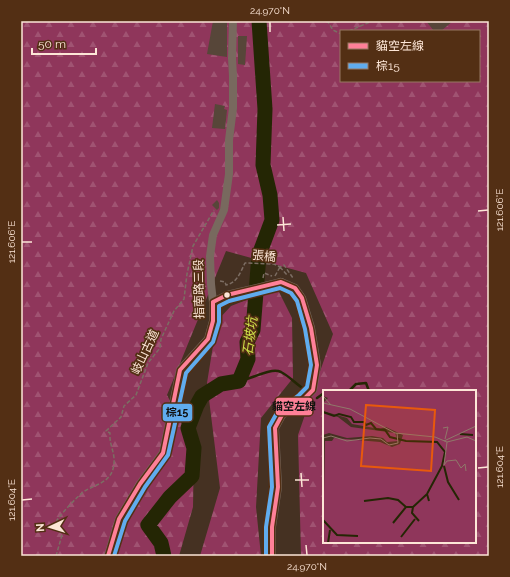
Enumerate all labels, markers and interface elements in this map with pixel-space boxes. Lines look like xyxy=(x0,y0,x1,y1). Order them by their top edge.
text: 24.970°N xyxy=(250,5,290,16)
scale bar xyxy=(32,30,96,56)
legend xyxy=(340,30,480,82)
text: 50 m xyxy=(38,37,66,51)
text: 貓空左線 xyxy=(376,39,424,53)
text: 棕15 xyxy=(376,59,400,73)
text: 121.606°E xyxy=(494,189,505,231)
text: 121.606°E xyxy=(6,221,17,263)
street label: 張橋 xyxy=(251,248,277,264)
street label: 指南路三段 xyxy=(191,259,207,319)
unlabelled marker xyxy=(222,290,232,300)
water label: 石坡坑 xyxy=(240,314,260,356)
street label: 岐山古道 xyxy=(129,327,161,377)
inset map xyxy=(323,390,476,543)
line badge: 貓空左線 xyxy=(275,397,313,416)
text: 貓空左線 xyxy=(272,400,316,413)
line badge: 棕15 xyxy=(162,403,193,422)
text: 棕15 xyxy=(166,406,188,419)
text: 121.604°E xyxy=(494,446,505,488)
text: 121.604°E xyxy=(6,479,17,521)
north arrow xyxy=(30,507,70,547)
text: N xyxy=(34,523,47,532)
text: 24.970°N xyxy=(287,561,327,572)

